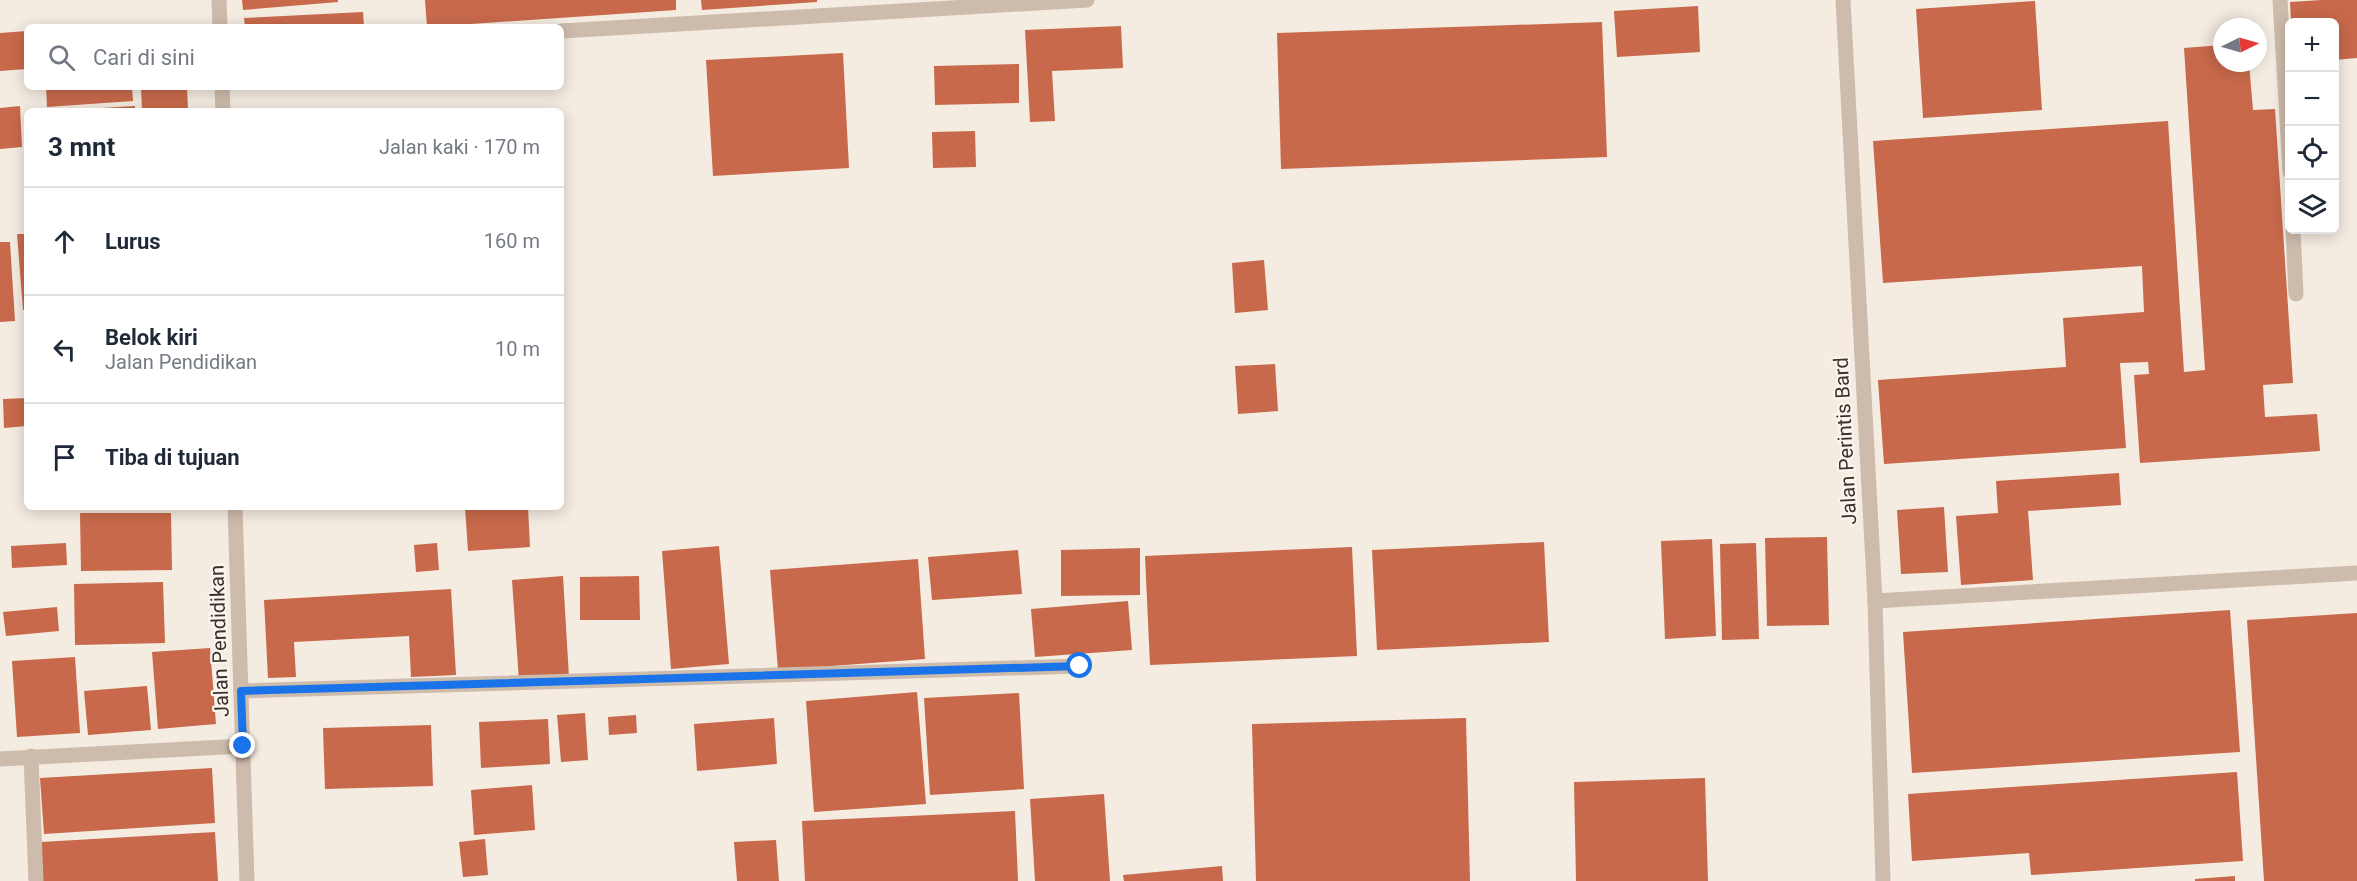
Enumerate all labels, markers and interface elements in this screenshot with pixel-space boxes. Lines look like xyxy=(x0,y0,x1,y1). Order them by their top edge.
north arrow xyxy=(2213,18,2267,72)
map controls xyxy=(2285,18,2339,234)
button: + xyxy=(2285,18,2339,72)
search box xyxy=(24,24,564,90)
icon: search xyxy=(45,41,78,74)
text: Cari di sini xyxy=(93,45,195,70)
button: − xyxy=(2285,72,2339,126)
button: locate xyxy=(2285,126,2339,180)
text: 3 mnt xyxy=(48,132,115,162)
text: Jalan kaki · 170 m xyxy=(379,135,540,159)
button: layers xyxy=(2285,180,2339,234)
icon: ahead xyxy=(48,225,81,258)
text: Lurus xyxy=(105,229,161,254)
text: 160 m xyxy=(484,229,540,253)
text: Belok kiri xyxy=(105,325,198,350)
icon: left xyxy=(48,333,81,366)
text: 10 m xyxy=(495,337,540,361)
text: Jalan Pendidikan xyxy=(105,350,257,374)
street label: Jalan Perintis Bard xyxy=(1829,357,1861,525)
icon: arrive xyxy=(48,441,81,474)
text: Tiba di tujuan xyxy=(105,445,240,470)
street label: Jalan Pendidikan xyxy=(204,565,234,717)
route start xyxy=(1066,652,1092,678)
route end xyxy=(229,732,255,758)

